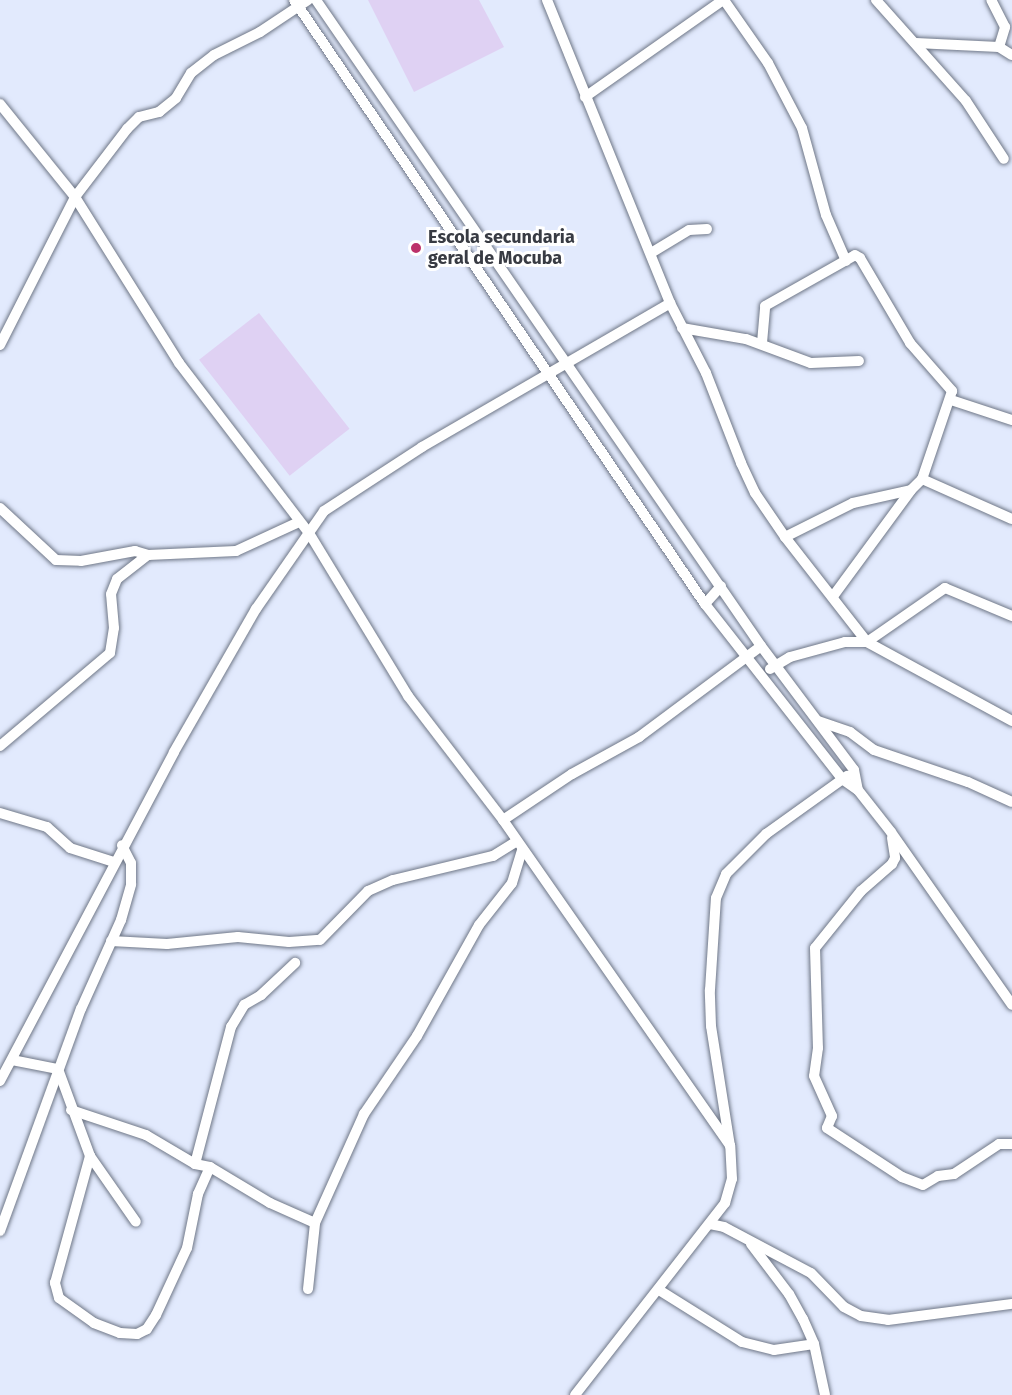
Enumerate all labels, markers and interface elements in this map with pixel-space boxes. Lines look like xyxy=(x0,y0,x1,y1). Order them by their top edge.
place label: Escola secundaria geral de Mocuba xyxy=(428,227,575,270)
marker: Escola secundaria geral de Mocuba xyxy=(409,241,423,255)

